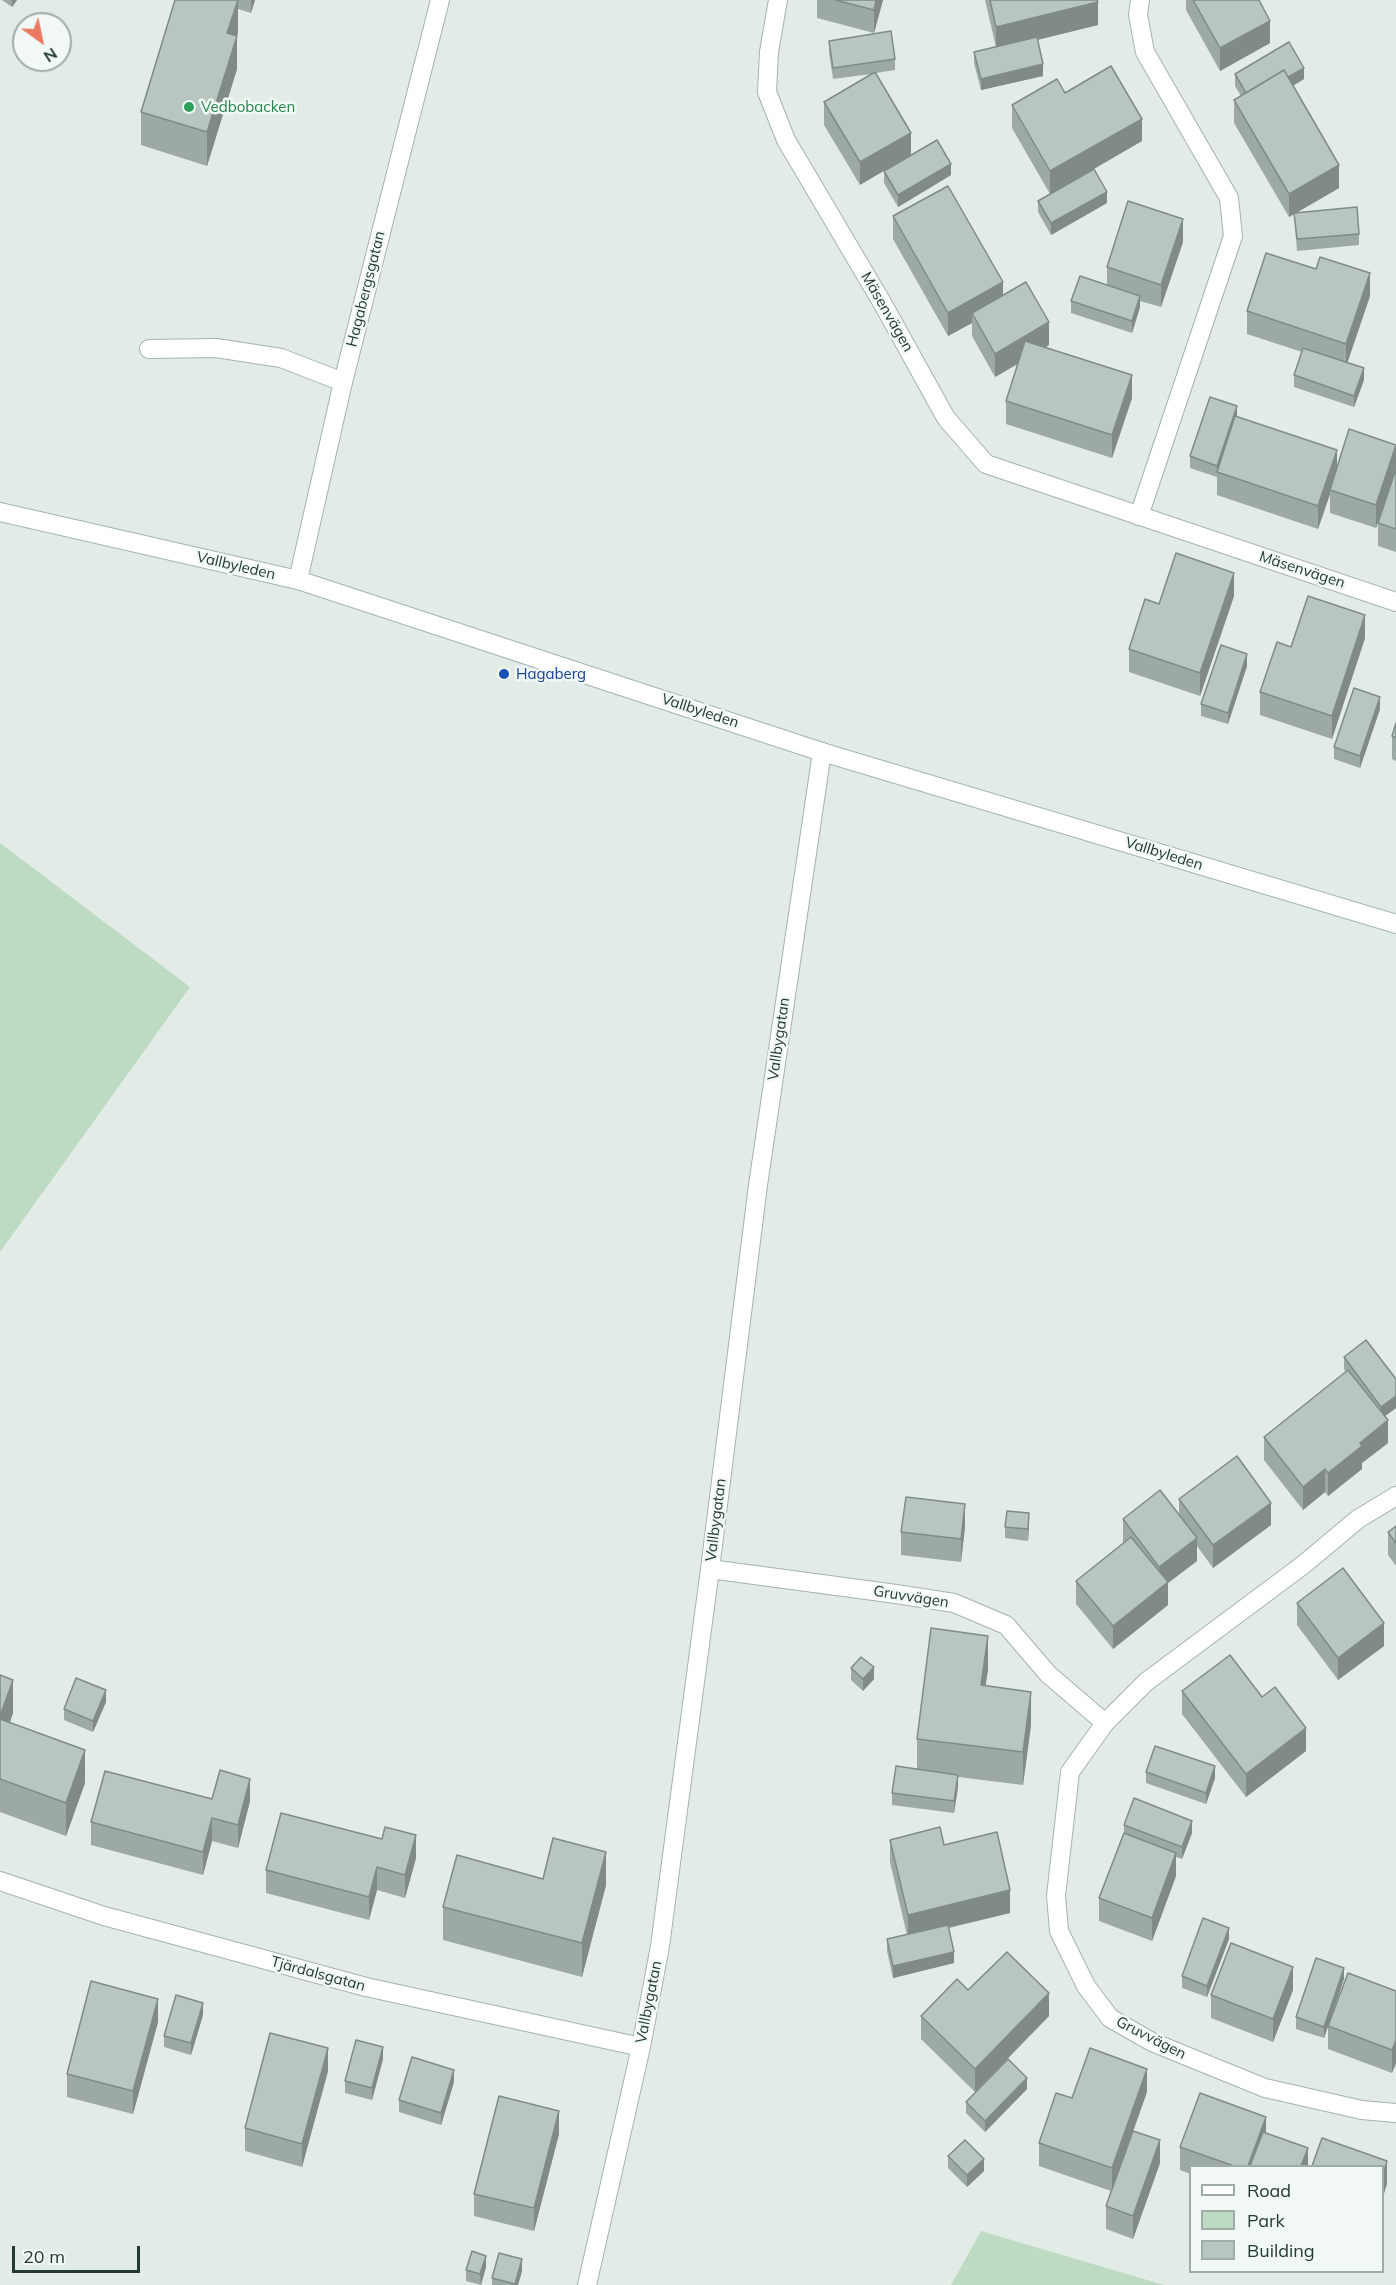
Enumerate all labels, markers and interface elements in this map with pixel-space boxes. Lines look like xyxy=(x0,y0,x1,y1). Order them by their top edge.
north arrow xyxy=(12,12,72,72)
text: N xyxy=(40,44,61,67)
place label: Vedbobacken xyxy=(201,98,295,116)
marker: Vedbobacken xyxy=(182,100,196,114)
street label: Hagabergsgatan xyxy=(343,229,389,349)
street label: Mäsenvägen xyxy=(857,269,917,355)
street label: Vallbyleden xyxy=(195,548,277,584)
street label: Mäsenvägen xyxy=(1257,548,1347,592)
place label: Hagaberg xyxy=(516,665,586,683)
marker: Hagaberg xyxy=(497,667,511,681)
street label: Vallbyleden xyxy=(659,690,741,732)
street label: Vallbyleden xyxy=(1123,834,1205,874)
street label: Vallbygatan xyxy=(764,996,794,1082)
street label: Vallbygatan xyxy=(702,1477,730,1563)
street label: Gruvvägen xyxy=(872,1582,950,1612)
street label: Tjärdalsgatan xyxy=(269,1953,367,1995)
street label: Vallbygatan xyxy=(632,1959,666,2045)
street label: Gruvvägen xyxy=(1113,2013,1189,2063)
legend xyxy=(1189,2165,1384,2273)
text: Road xyxy=(1247,2179,1291,2202)
text: Park xyxy=(1247,2209,1285,2232)
scale bar xyxy=(15,2234,142,2272)
text: Building xyxy=(1247,2239,1315,2262)
text: 20 m xyxy=(23,2245,65,2268)

